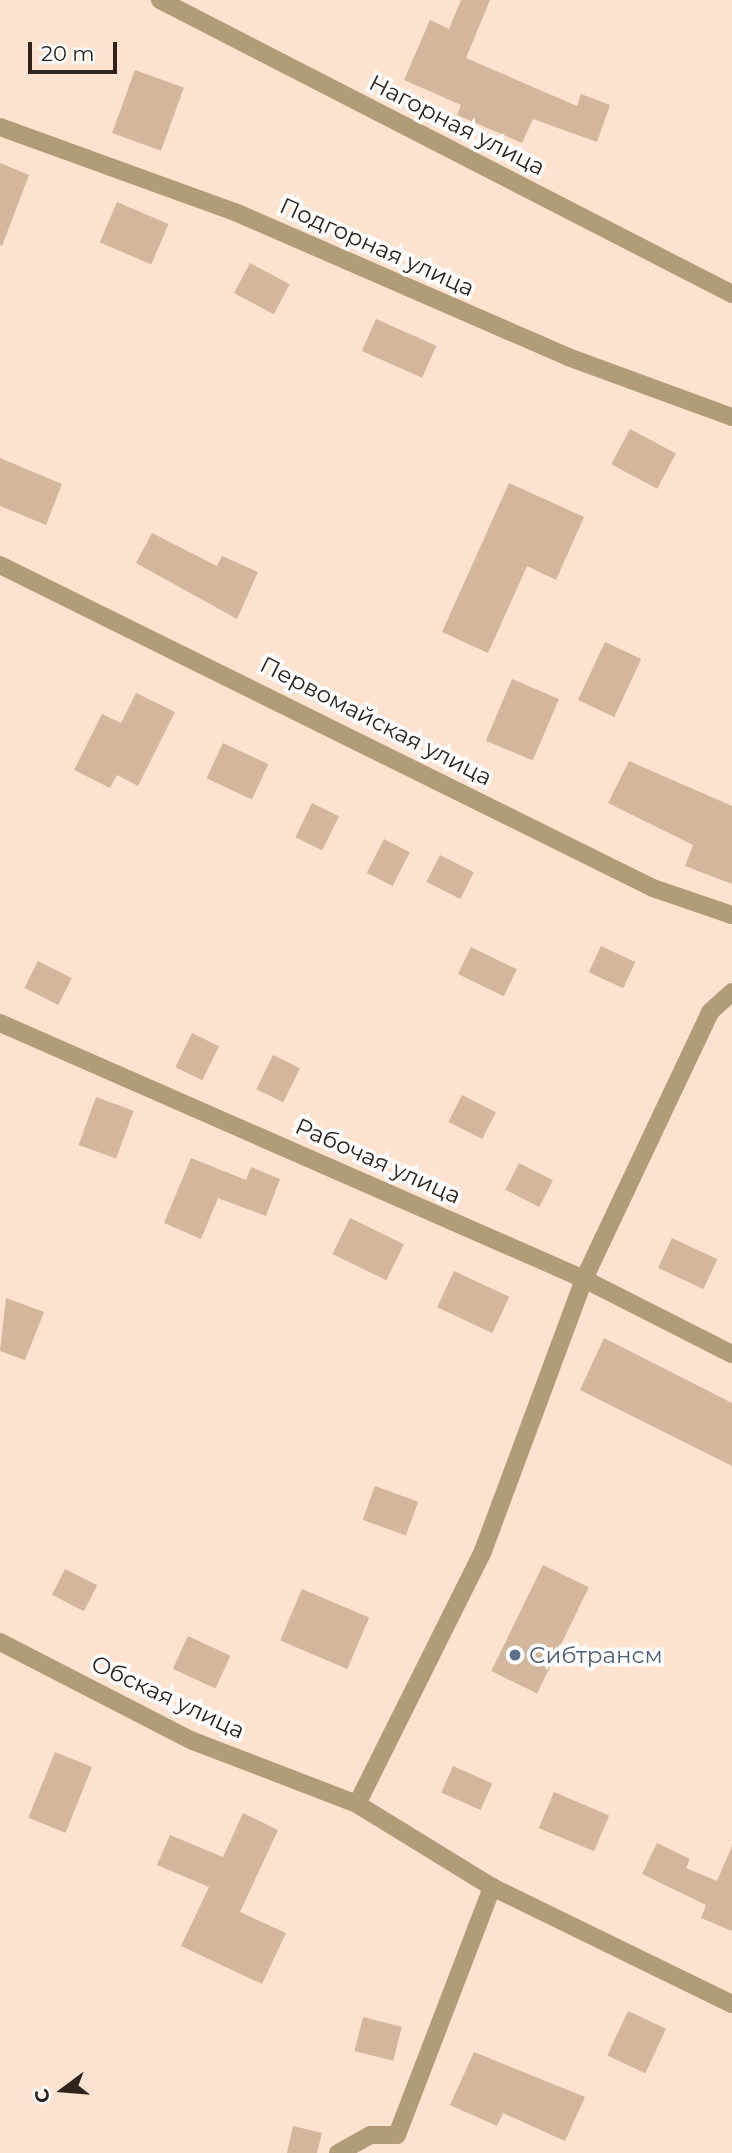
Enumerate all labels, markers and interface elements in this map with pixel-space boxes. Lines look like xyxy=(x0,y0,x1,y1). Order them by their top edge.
scale bar xyxy=(32,28,121,72)
text: 20 m xyxy=(41,41,95,66)
street label: Нагорная улица xyxy=(364,69,550,181)
street label: Подгорная улица xyxy=(275,192,479,302)
street label: Первомайская улица xyxy=(256,651,496,791)
street label: Рабочая улица xyxy=(291,1112,465,1210)
place label: Сибтрансм xyxy=(529,1641,663,1669)
marker: Сибтрансм xyxy=(507,1647,523,1663)
street label: Обская улица xyxy=(87,1649,249,1745)
north arrow xyxy=(28,2055,98,2125)
text: С xyxy=(29,2086,55,2106)

